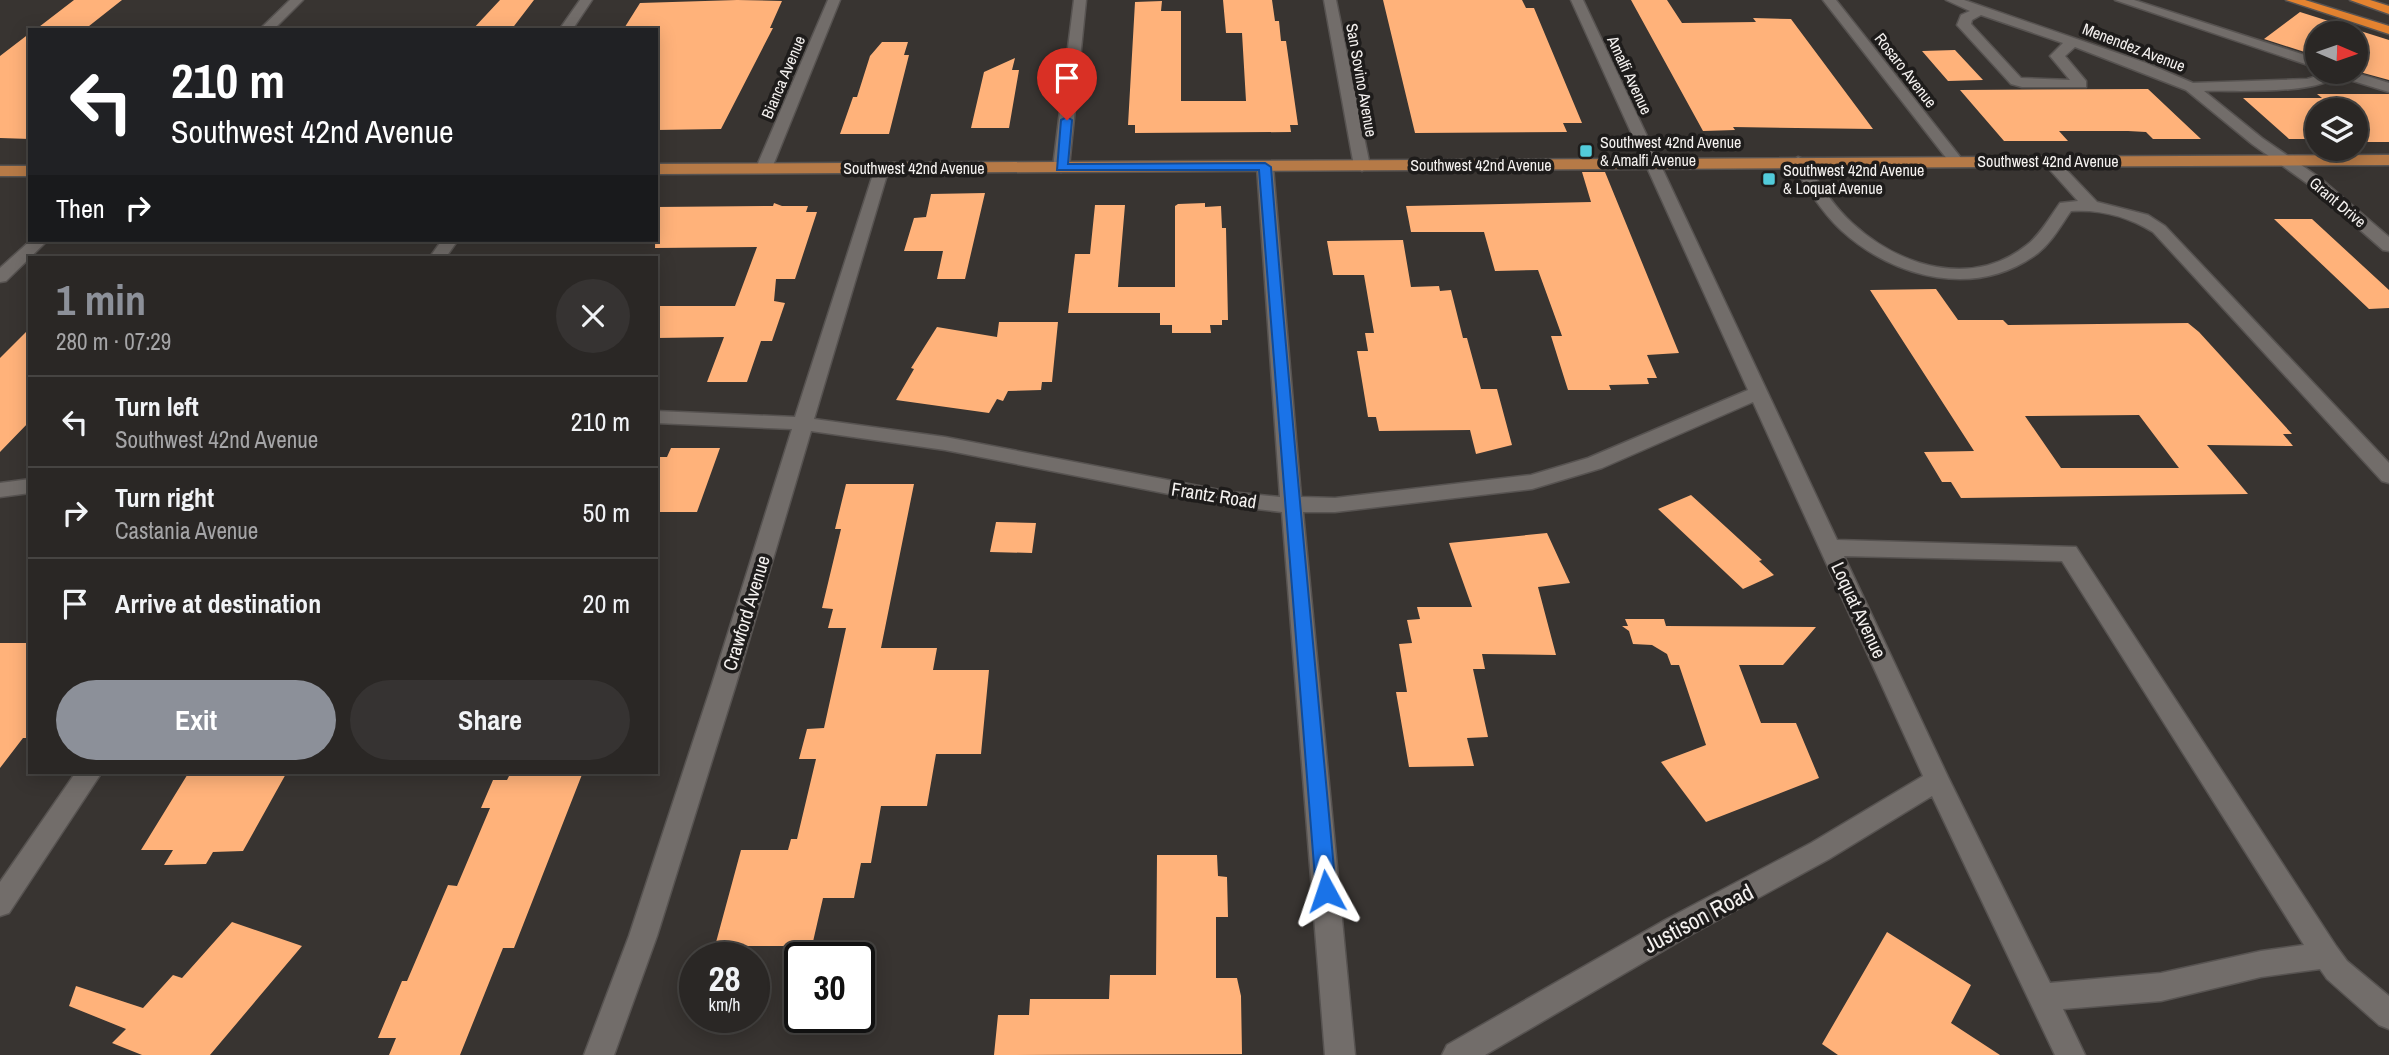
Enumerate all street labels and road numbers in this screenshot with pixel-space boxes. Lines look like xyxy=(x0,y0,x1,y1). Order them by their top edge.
street label: Menendez Avenue xyxy=(2079,17,2189,77)
street label: San Sovino Avenue xyxy=(1341,21,1383,139)
street label: Rosaro Avenue xyxy=(1870,28,1942,112)
street label: Amalfi Avenue xyxy=(1602,31,1658,118)
street label: Bianca Avenue xyxy=(756,32,810,122)
street label: Southwest 42nd Avenue xyxy=(1977,150,2119,172)
street label: Southwest 42nd Avenue xyxy=(1410,154,1552,176)
street label: Southwest 42nd Avenue xyxy=(843,157,985,179)
street label: Grant Drive xyxy=(2305,172,2371,232)
street label: Frantz Road xyxy=(1170,475,1258,515)
street label: Crawford Avenue xyxy=(716,552,776,674)
street label: Loquat Avenue xyxy=(1825,558,1893,662)
street label: Justison Road xyxy=(1637,876,1759,960)

